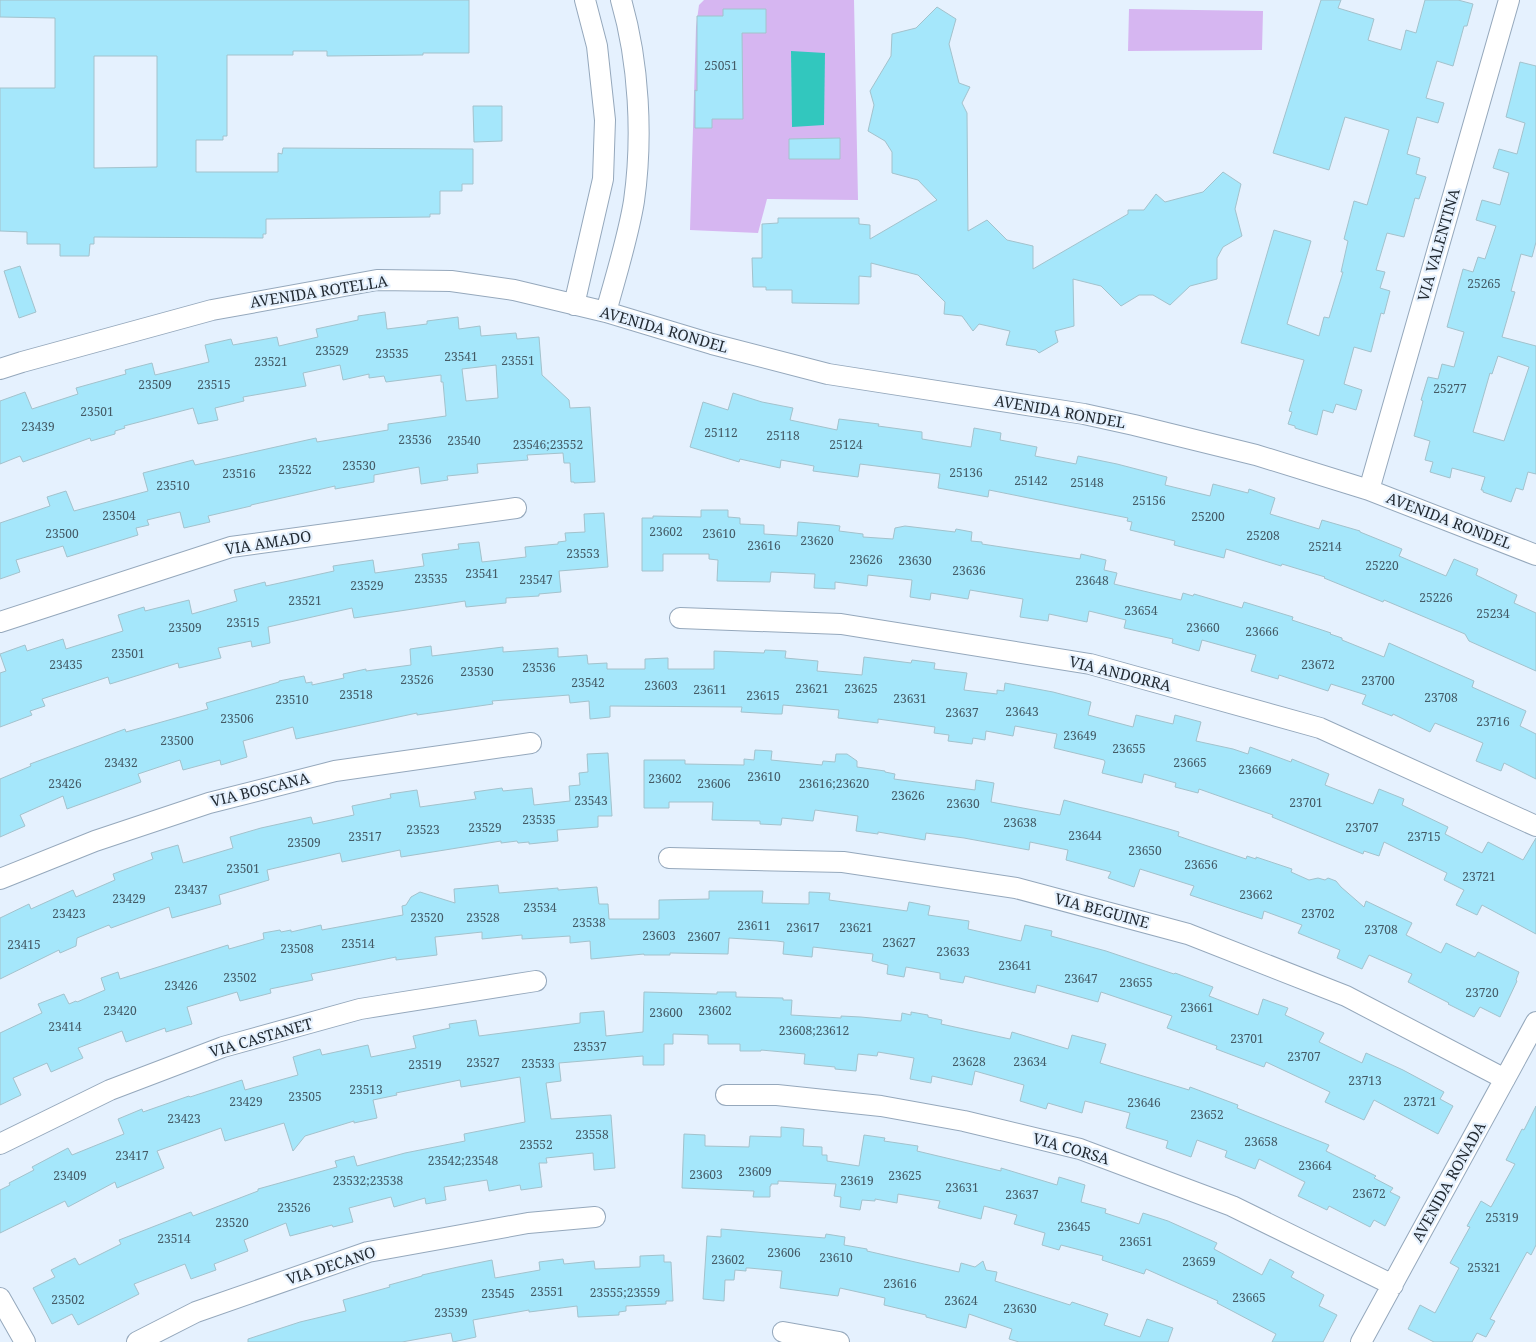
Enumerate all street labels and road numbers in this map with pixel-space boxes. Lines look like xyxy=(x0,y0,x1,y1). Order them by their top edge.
street label: VIA VALENTINA xyxy=(1412,186,1464,303)
street label: AVENIDA ROTELLA xyxy=(249,270,389,312)
street label: AVENIDA RONDEL xyxy=(598,301,731,357)
street label: AVENIDA RONDEL xyxy=(993,390,1127,432)
street label: AVENIDA RONDEL xyxy=(1384,487,1515,553)
street label: VIA AMADO xyxy=(223,525,313,559)
street label: VIA ANDORRA xyxy=(1067,651,1174,695)
street label: VIA BOSCANA xyxy=(208,767,312,811)
street label: VIA BEGUINE xyxy=(1053,888,1152,932)
street label: VIA CASTANET xyxy=(207,1013,315,1061)
street label: AVENIDA RONADA xyxy=(1407,1117,1490,1245)
street label: VIA CORSA xyxy=(1031,1128,1112,1169)
street label: VIA DECANO xyxy=(284,1241,378,1289)

